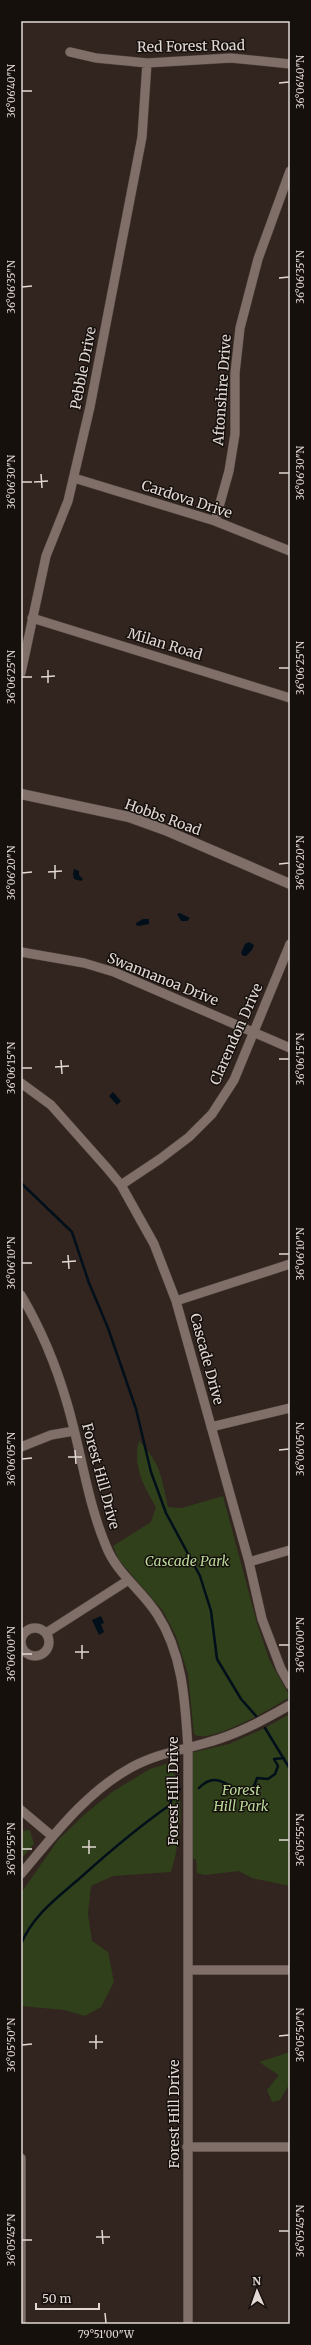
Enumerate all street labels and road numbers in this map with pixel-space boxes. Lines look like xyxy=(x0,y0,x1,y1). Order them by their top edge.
street label: Red Forest Road xyxy=(137,36,246,56)
street label: Pebble Drive xyxy=(66,325,100,411)
street label: Aftonshire Drive xyxy=(209,334,235,447)
street label: Cardova Drive xyxy=(139,476,235,522)
street label: Milan Road xyxy=(126,624,205,664)
street label: Hobbs Road xyxy=(122,795,204,839)
street label: Swannanoa Drive xyxy=(105,949,221,1009)
street label: Clarendon Drive xyxy=(206,980,266,1088)
street label: Cascade Drive xyxy=(186,1311,228,1407)
street label: Forest Hill Drive xyxy=(78,1421,124,1531)
street label: Forest Hill Drive xyxy=(164,1736,182,1846)
street label: Forest Hill Drive xyxy=(165,2059,183,2169)

